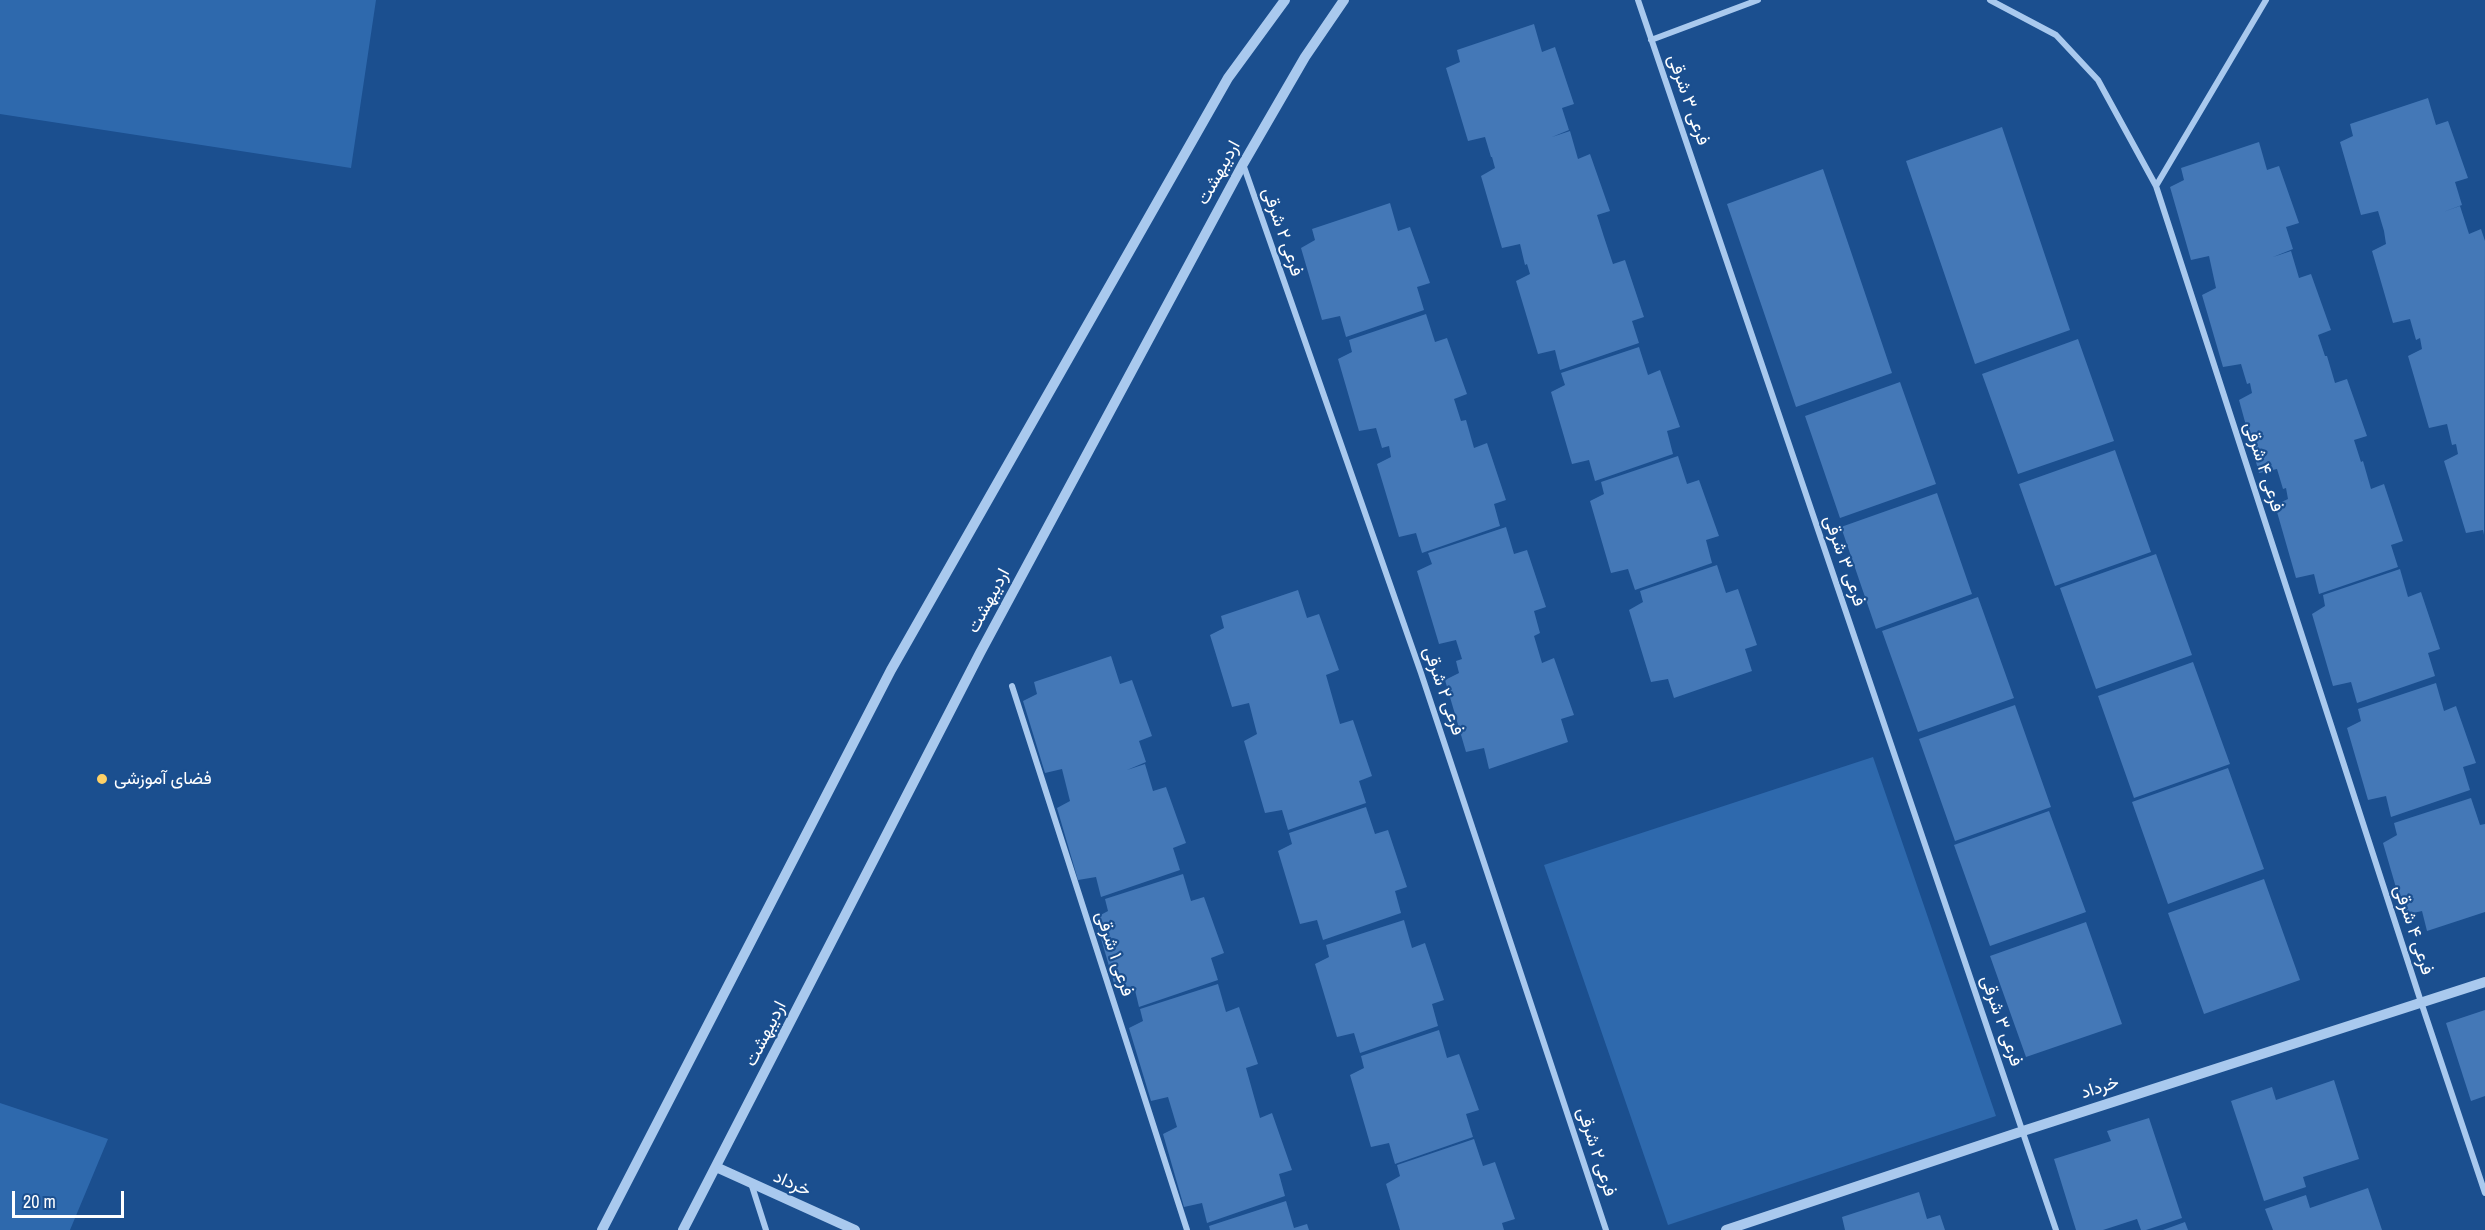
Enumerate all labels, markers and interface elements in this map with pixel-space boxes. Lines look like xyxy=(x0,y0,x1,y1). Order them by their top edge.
street label: فرعی ۳ شرقی xyxy=(1662,52,1714,148)
street label: اردیبهشت xyxy=(1193,137,1245,209)
street label: فرعی ۲ شرقی xyxy=(1257,185,1307,279)
street label: فرعی ۴ شرقی xyxy=(2238,419,2288,515)
street label: فرعی ۳ شرقی xyxy=(1818,513,1870,609)
street label: اردیبهشت xyxy=(963,565,1015,637)
street label: فرعی ۲ شرقی xyxy=(1418,644,1468,738)
place label: فضای آموزشی xyxy=(114,768,212,790)
marker: فضای آموزشی xyxy=(95,772,109,786)
street label: فرعی ۴ شرقی xyxy=(2388,882,2438,978)
street label: فرعی ۱ شرقی xyxy=(1090,909,1138,999)
street label: فرعی ۳ شرقی xyxy=(1975,973,2027,1069)
street label: اردیبهشت xyxy=(740,998,792,1070)
street label: خرداد xyxy=(2078,1072,2122,1104)
street label: فرعی ۲ شرقی xyxy=(1571,1105,1621,1199)
street label: خرداد xyxy=(770,1166,814,1202)
scale bar xyxy=(15,1179,128,1217)
text: 20 m xyxy=(23,1189,56,1214)

